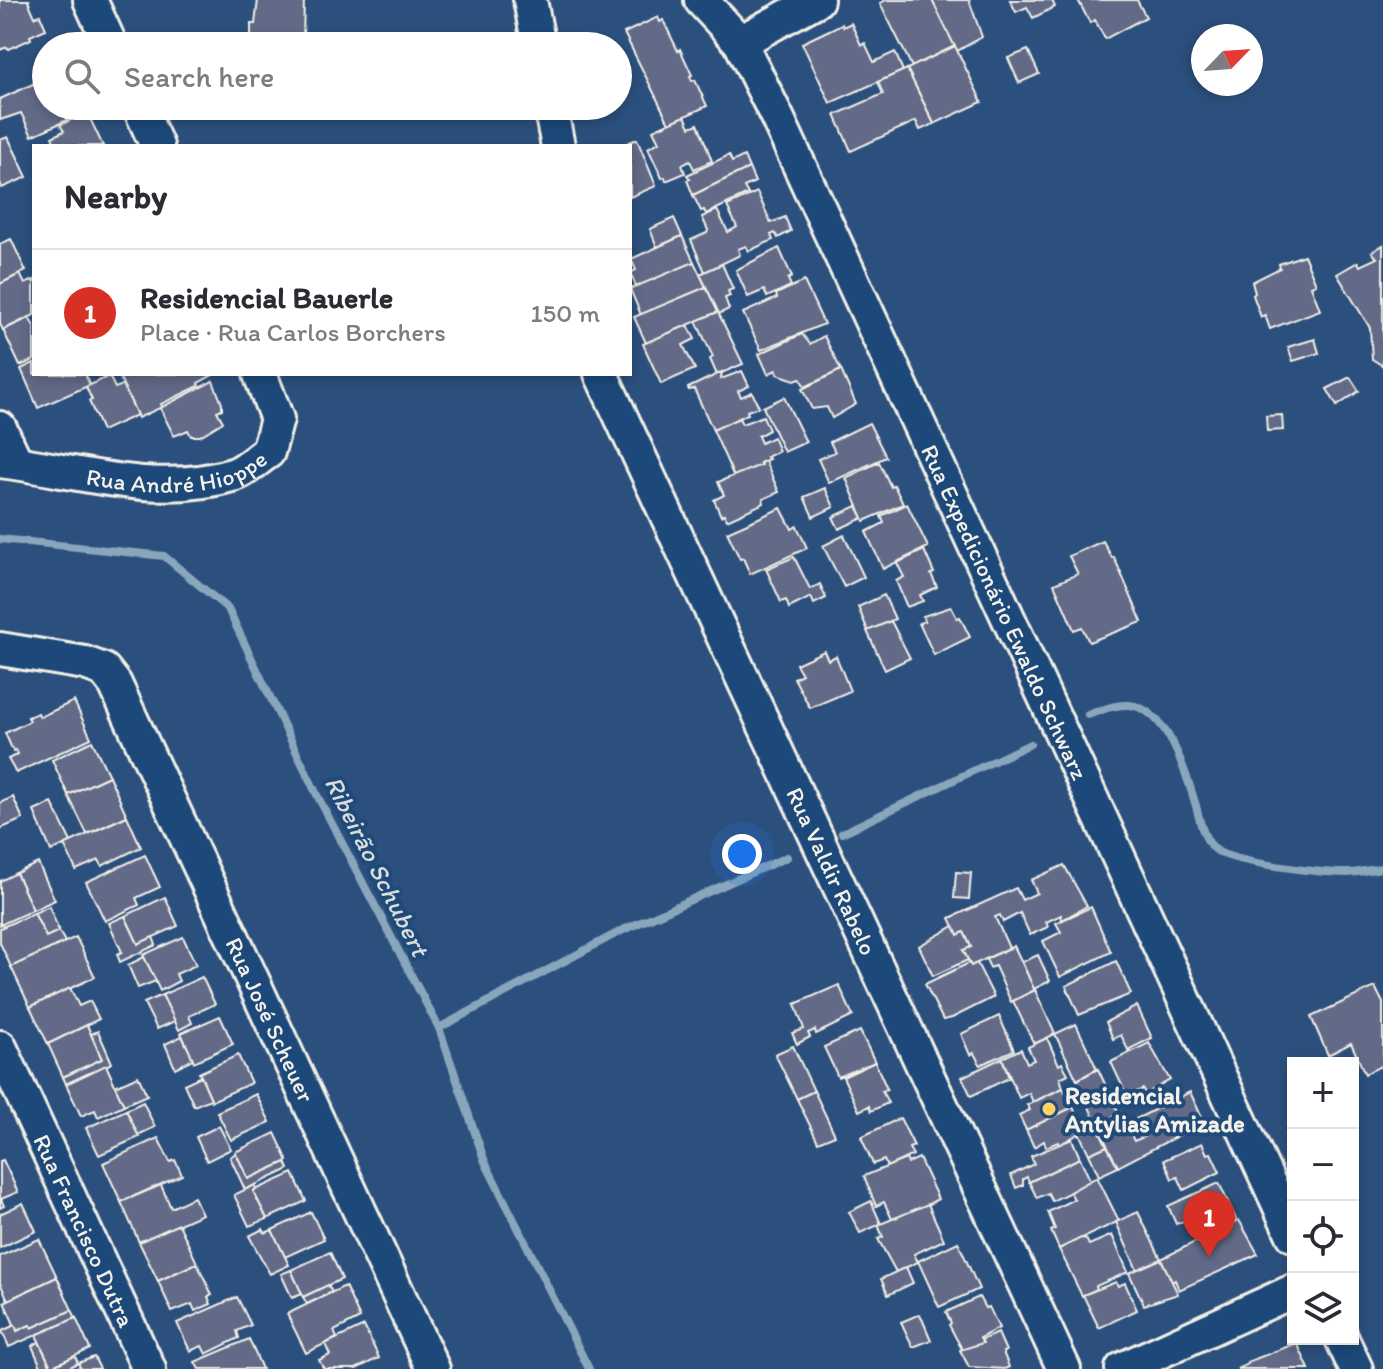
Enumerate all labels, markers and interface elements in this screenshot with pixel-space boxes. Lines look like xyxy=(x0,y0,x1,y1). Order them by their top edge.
north arrow xyxy=(1191,24,1263,96)
search box xyxy=(32,32,632,120)
icon: search xyxy=(60,54,104,98)
text: Search here xyxy=(124,58,274,95)
text: Nearby xyxy=(64,176,167,217)
text: Residencial Bauerle xyxy=(140,279,393,316)
text: 1 xyxy=(84,297,96,329)
text: 150 m xyxy=(531,297,600,329)
text: Place · Rua Carlos Borchers xyxy=(140,316,446,348)
street label: Rua Expedicionário Ewaldo Schwarz xyxy=(916,440,1095,784)
street label: Rua André Hioppe xyxy=(84,443,272,498)
water label: Ribeirão Schubert xyxy=(318,770,437,964)
street label: Rua Valdir Rabelo xyxy=(781,782,884,959)
your location xyxy=(722,834,762,874)
street label: Rua José Scheuer xyxy=(220,932,322,1107)
map controls xyxy=(1287,1057,1359,1345)
button: + xyxy=(1287,1057,1359,1129)
place label: Residencial Antylias Amizade xyxy=(1064,1081,1245,1139)
marker: Residencial Antylias Amizade xyxy=(1040,1100,1058,1118)
street label: Rua Francisco Dutra xyxy=(28,1129,142,1332)
button: − xyxy=(1287,1129,1359,1201)
pin: 1 xyxy=(1183,1191,1235,1257)
button: locate xyxy=(1287,1201,1359,1273)
button: layers xyxy=(1287,1273,1359,1345)

